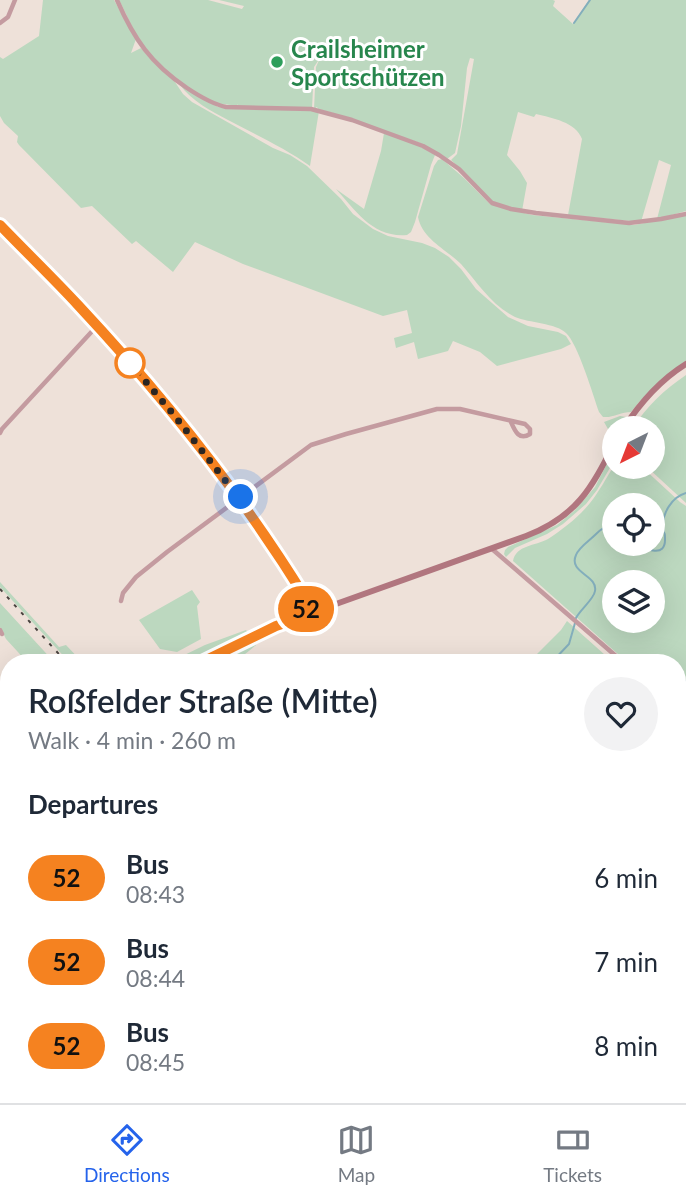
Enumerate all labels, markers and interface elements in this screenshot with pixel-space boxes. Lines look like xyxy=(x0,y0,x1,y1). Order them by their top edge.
place label: Crailsheimer Sportschützen xyxy=(291,34,445,91)
marker: Crailsheimer Sportschützen xyxy=(269,54,285,70)
unlabelled marker xyxy=(115,348,145,378)
north arrow xyxy=(602,416,665,480)
map controls xyxy=(602,416,665,633)
your location xyxy=(223,479,258,514)
button: locate xyxy=(602,493,665,556)
button: layers xyxy=(602,570,665,633)
line badge: 52 xyxy=(274,586,338,632)
text: 52 xyxy=(292,594,320,623)
button: heart xyxy=(584,677,658,751)
text: Roßfelder Straße (Mitte) xyxy=(28,680,378,720)
text: Walk · 4 min · 260 m xyxy=(28,726,236,754)
text: Departures xyxy=(28,788,158,820)
text: Bus xyxy=(126,848,169,880)
text: 6 min xyxy=(594,862,658,894)
text: 52 xyxy=(53,863,80,892)
text: 08:43 xyxy=(126,880,185,908)
text: Bus xyxy=(126,932,169,964)
text: 7 min xyxy=(594,946,658,978)
text: 52 xyxy=(53,947,80,976)
text: 08:44 xyxy=(126,964,185,992)
text: Bus xyxy=(126,1016,169,1048)
text: 8 min xyxy=(594,1030,658,1062)
text: 52 xyxy=(53,1031,80,1060)
text: 08:45 xyxy=(126,1048,185,1076)
tab: Directions xyxy=(84,1121,170,1186)
tab: Map xyxy=(337,1121,375,1186)
tab: Tickets xyxy=(543,1121,602,1186)

